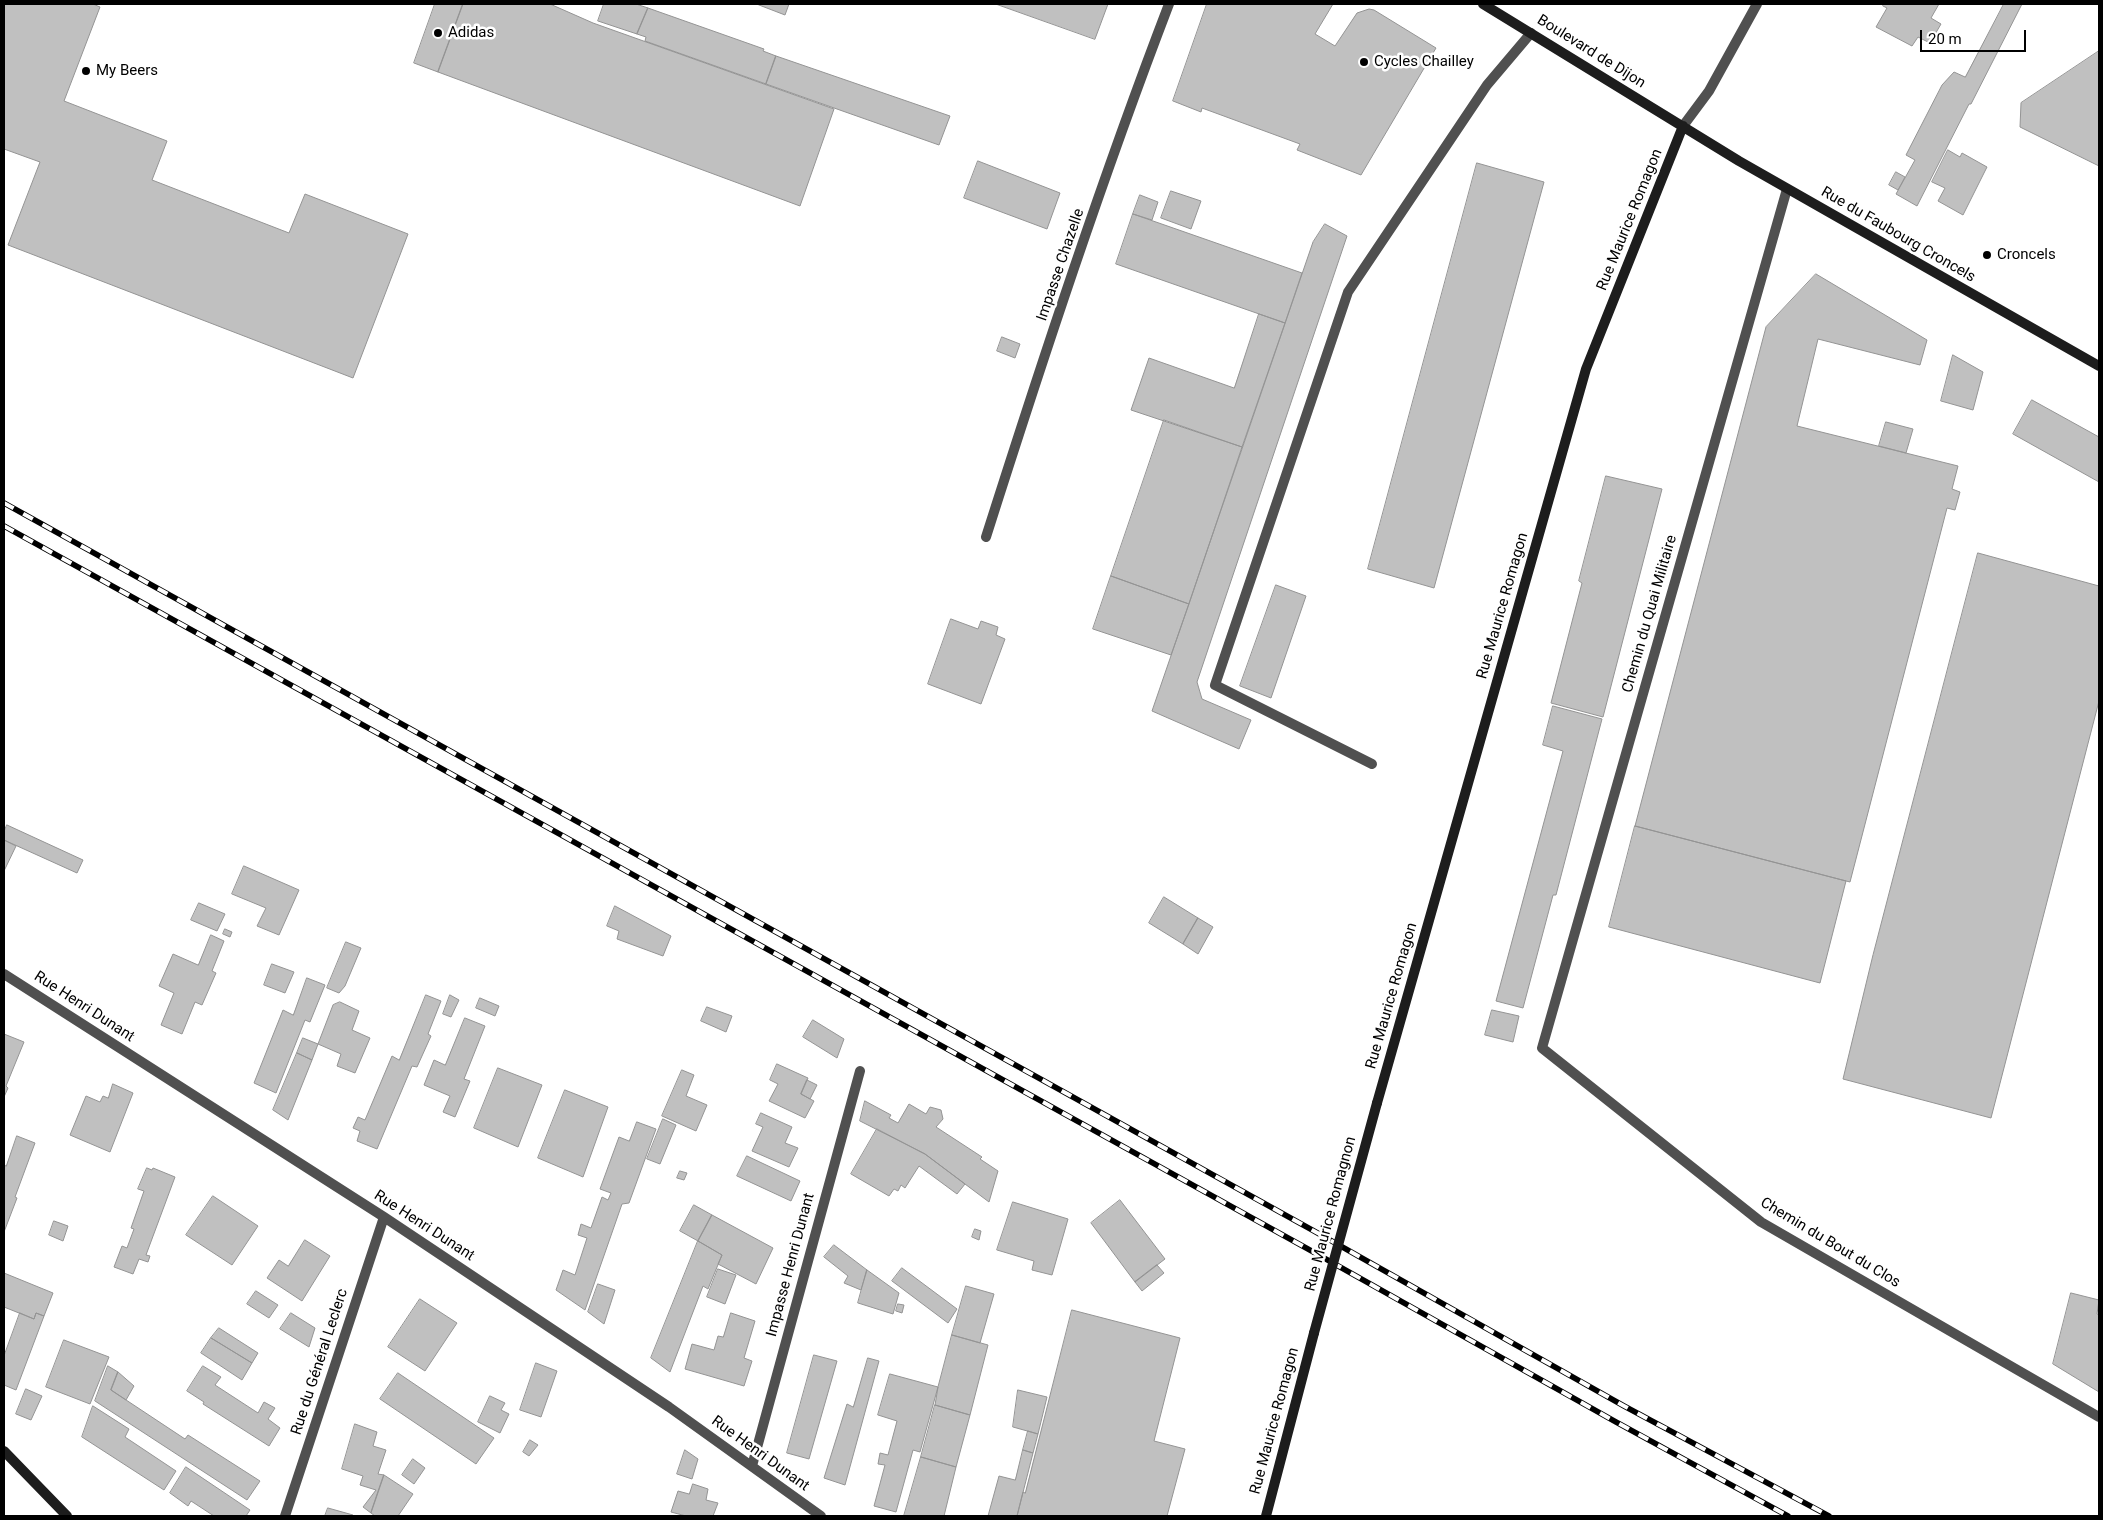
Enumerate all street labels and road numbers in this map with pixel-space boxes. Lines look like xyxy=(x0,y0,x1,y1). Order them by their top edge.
street label: Boulevard de Dijon xyxy=(1534,11,1648,93)
street label: Rue Maurice Romagon xyxy=(1593,146,1667,294)
street label: Rue du Faubourg Croncels xyxy=(1818,183,1978,287)
street label: Impasse Chazelle xyxy=(1033,206,1089,324)
street label: Rue Maurice Romagon xyxy=(1473,531,1533,681)
street label: Chemin du Quai Militaire xyxy=(1619,533,1681,695)
street label: Rue Maurice Romagon xyxy=(1362,921,1422,1071)
street label: Rue Henri Dunant xyxy=(30,968,138,1046)
street label: Rue Maurice Romagnon xyxy=(1302,1135,1360,1293)
street label: Rue Henri Dunant xyxy=(370,1187,478,1265)
street label: Impasse Henri Dunant xyxy=(763,1191,819,1339)
street label: Chemin du Bout du Clos xyxy=(1757,1194,1903,1292)
street label: Rue du Général Leclerc xyxy=(288,1287,352,1437)
street label: Rue Maurice Romagon xyxy=(1247,1346,1303,1496)
street label: Rue Henri Dunant xyxy=(708,1413,812,1495)

